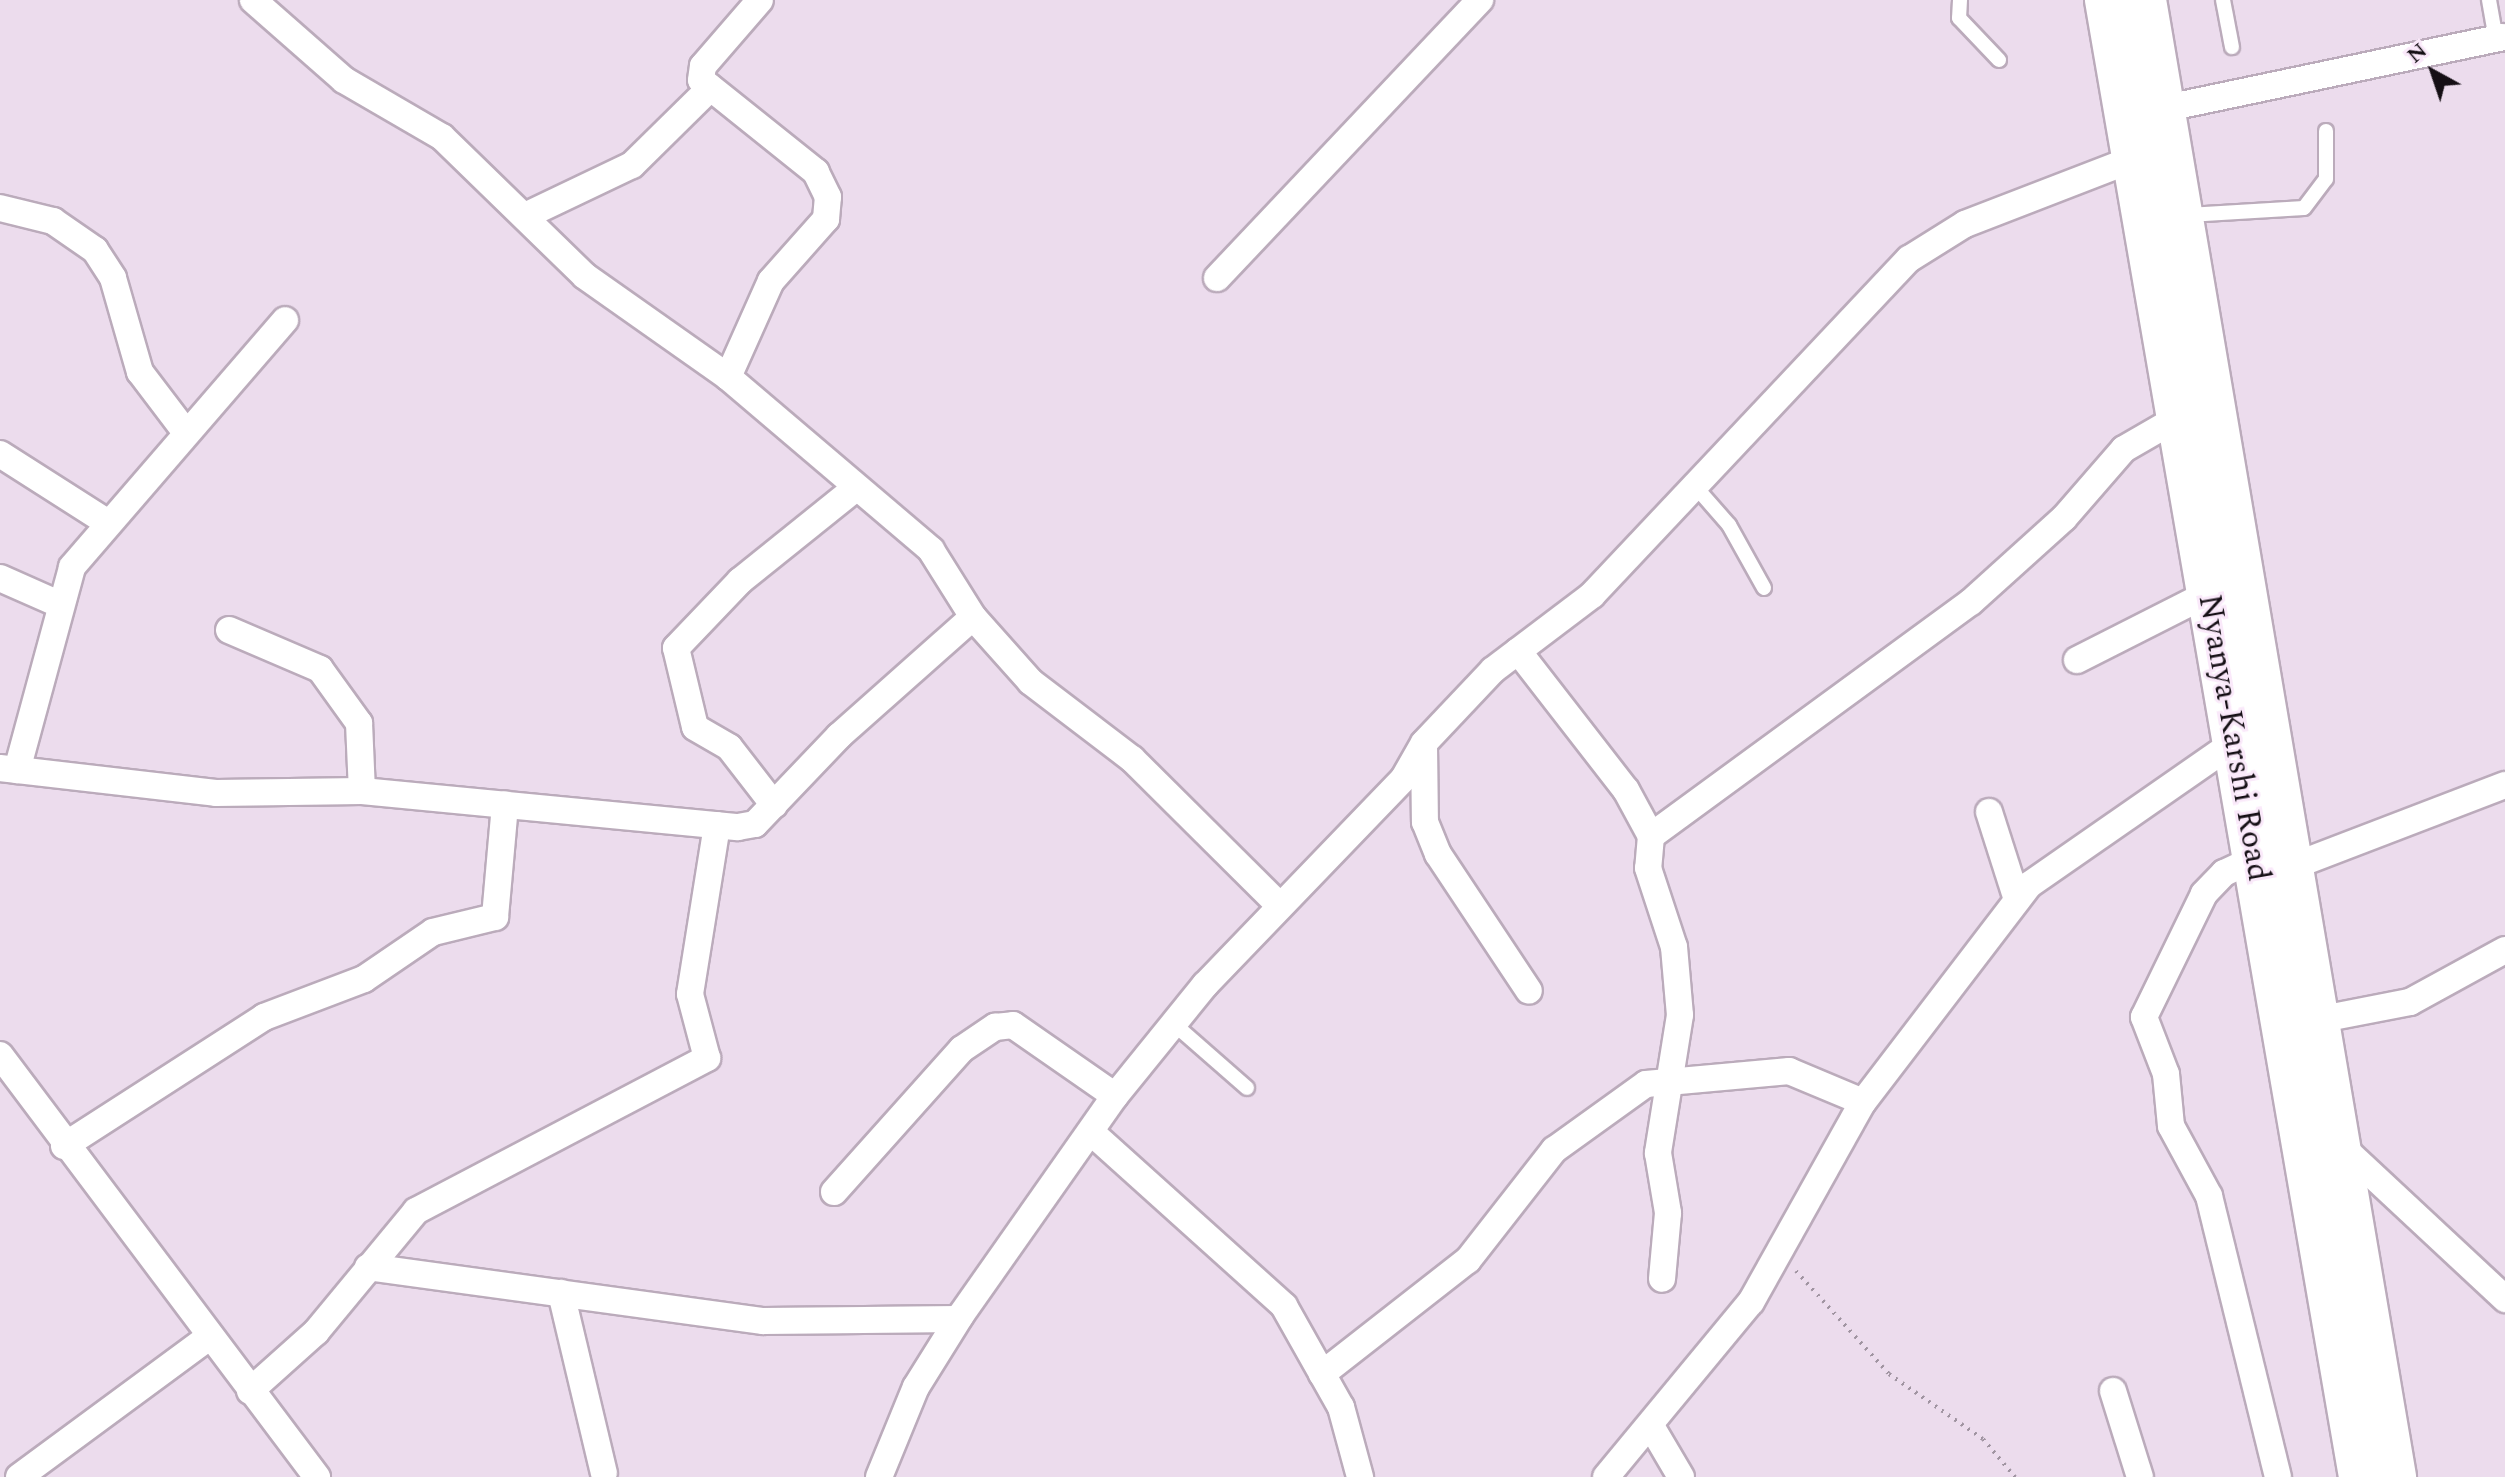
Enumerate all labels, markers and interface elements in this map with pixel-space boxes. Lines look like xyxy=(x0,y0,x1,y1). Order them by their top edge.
north arrow xyxy=(2393,32,2473,112)
text: N xyxy=(2400,35,2435,72)
street label: Nyanya-Karshi Road xyxy=(2189,592,2277,884)

